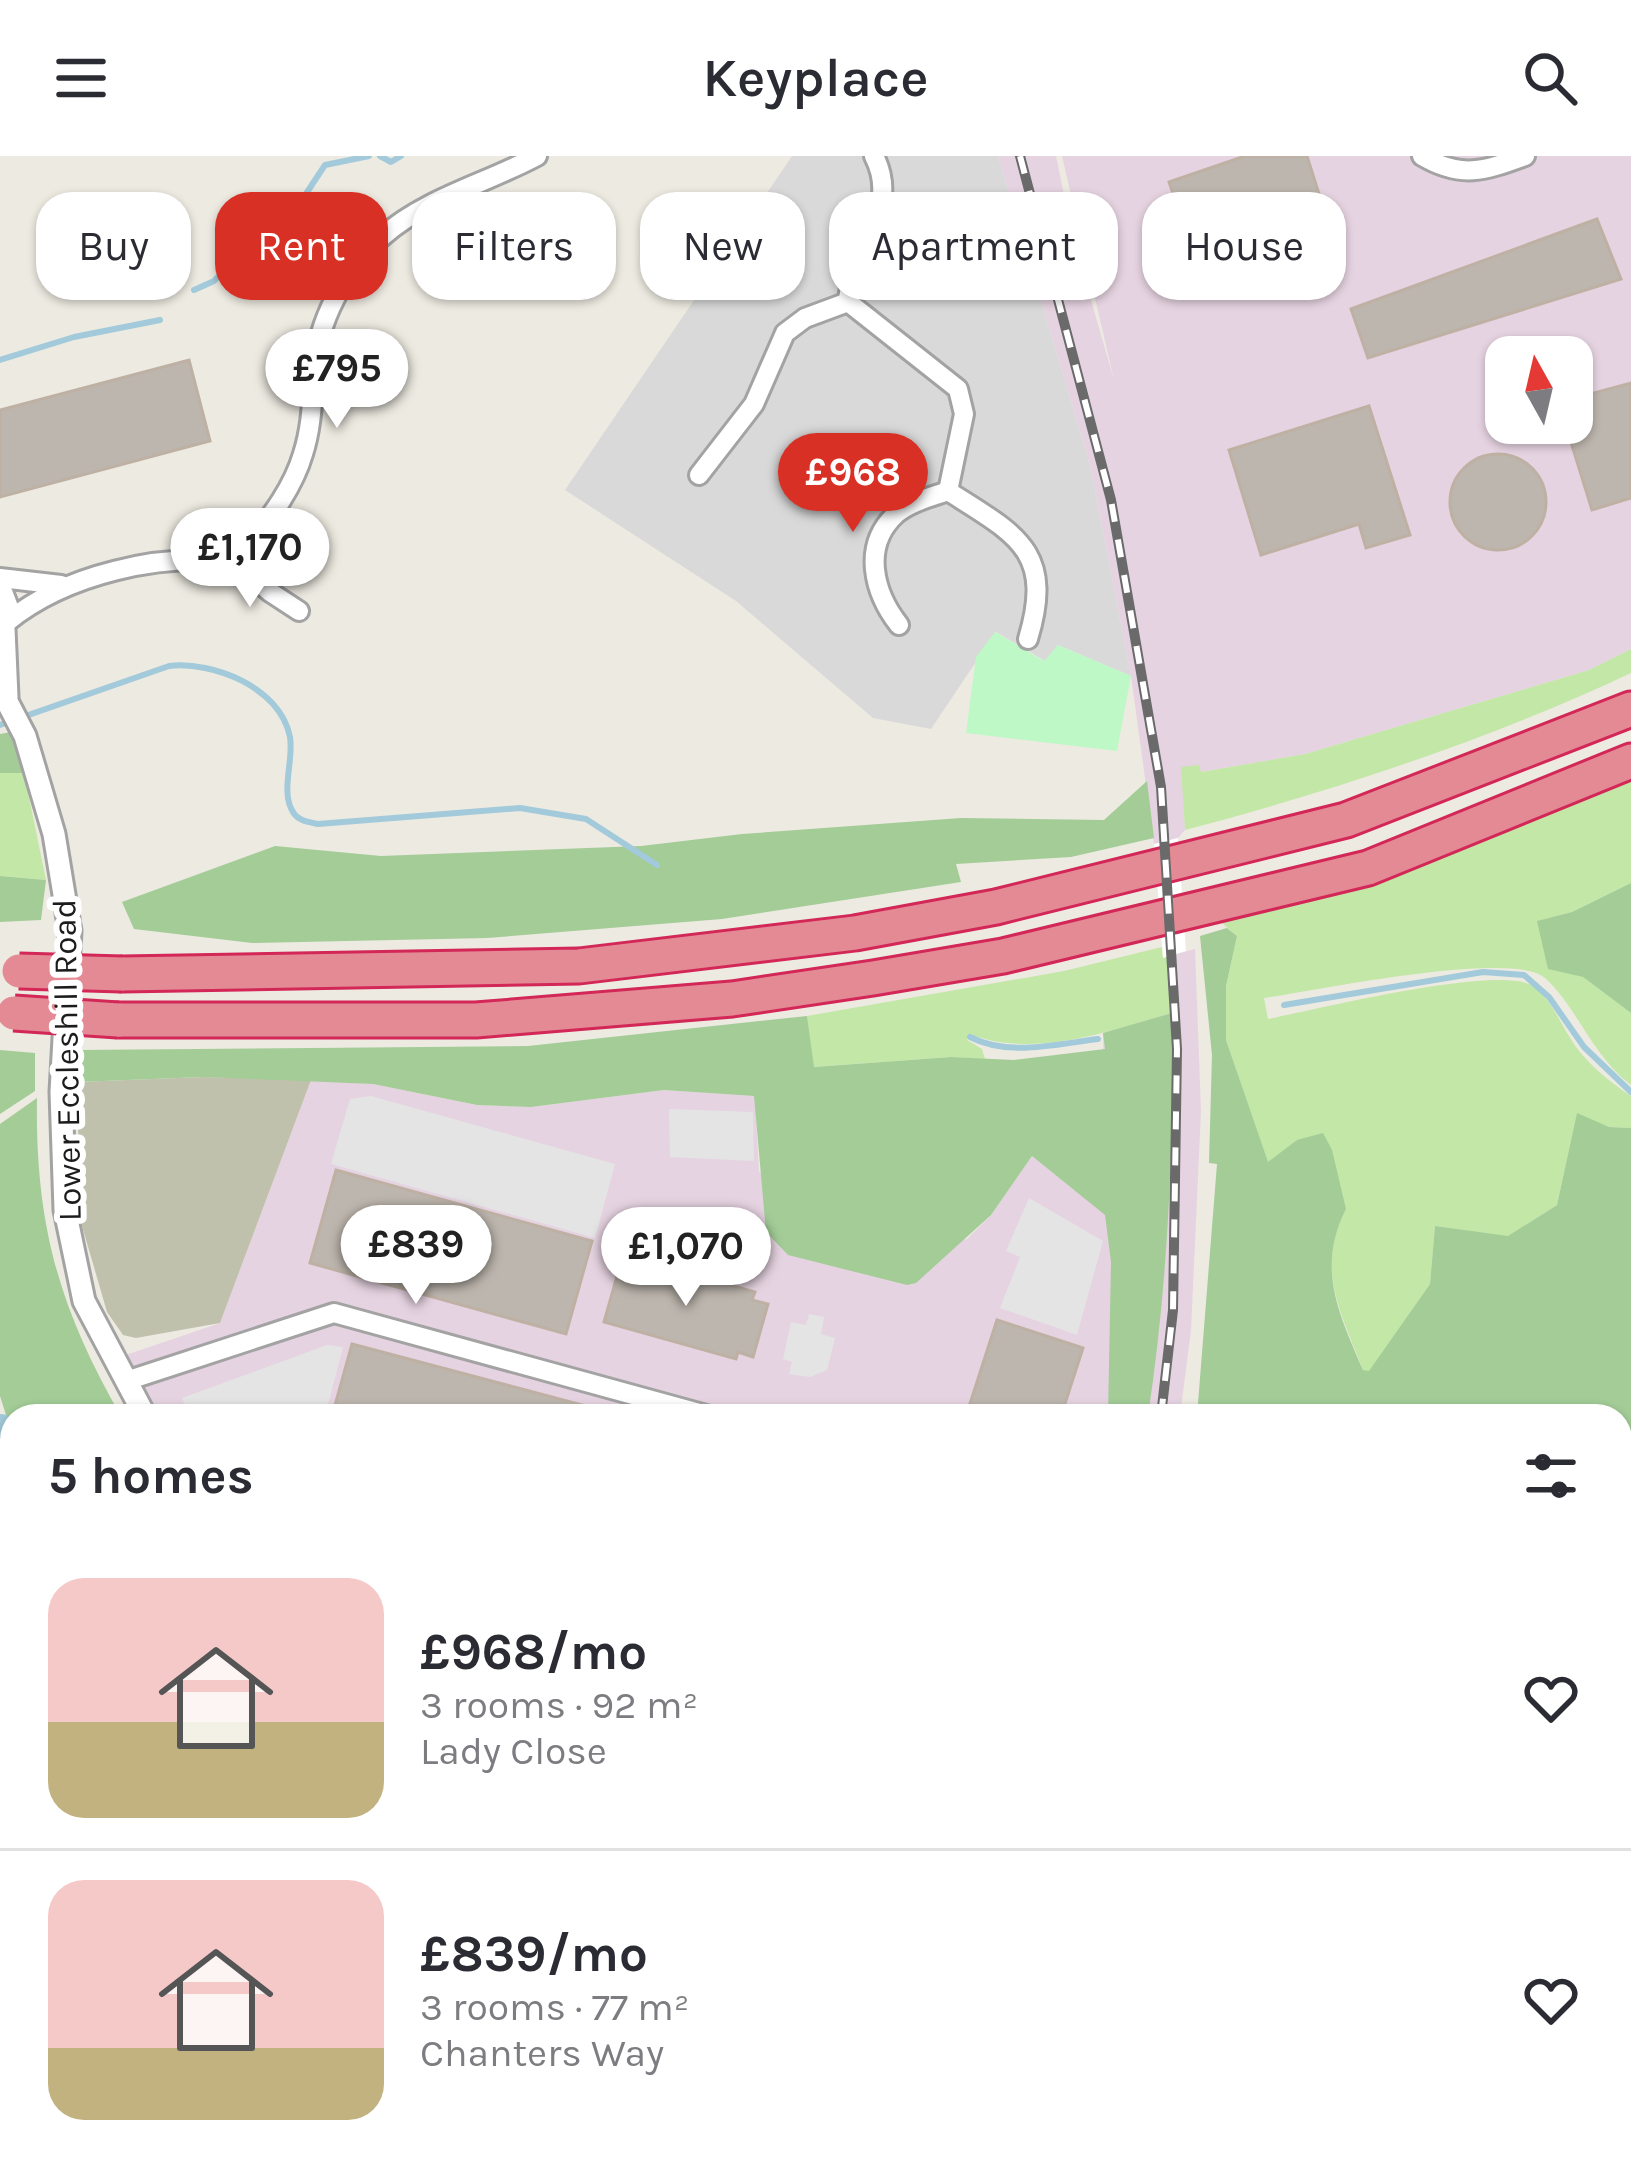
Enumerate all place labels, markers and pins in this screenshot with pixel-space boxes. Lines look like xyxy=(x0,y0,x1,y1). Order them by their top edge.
pin: £795 xyxy=(266,329,408,431)
pin: £968 xyxy=(782,433,924,535)
pin: £1,170 xyxy=(152,508,348,610)
pin: £839 xyxy=(345,1205,487,1307)
pin: £1,070 xyxy=(588,1207,784,1309)

